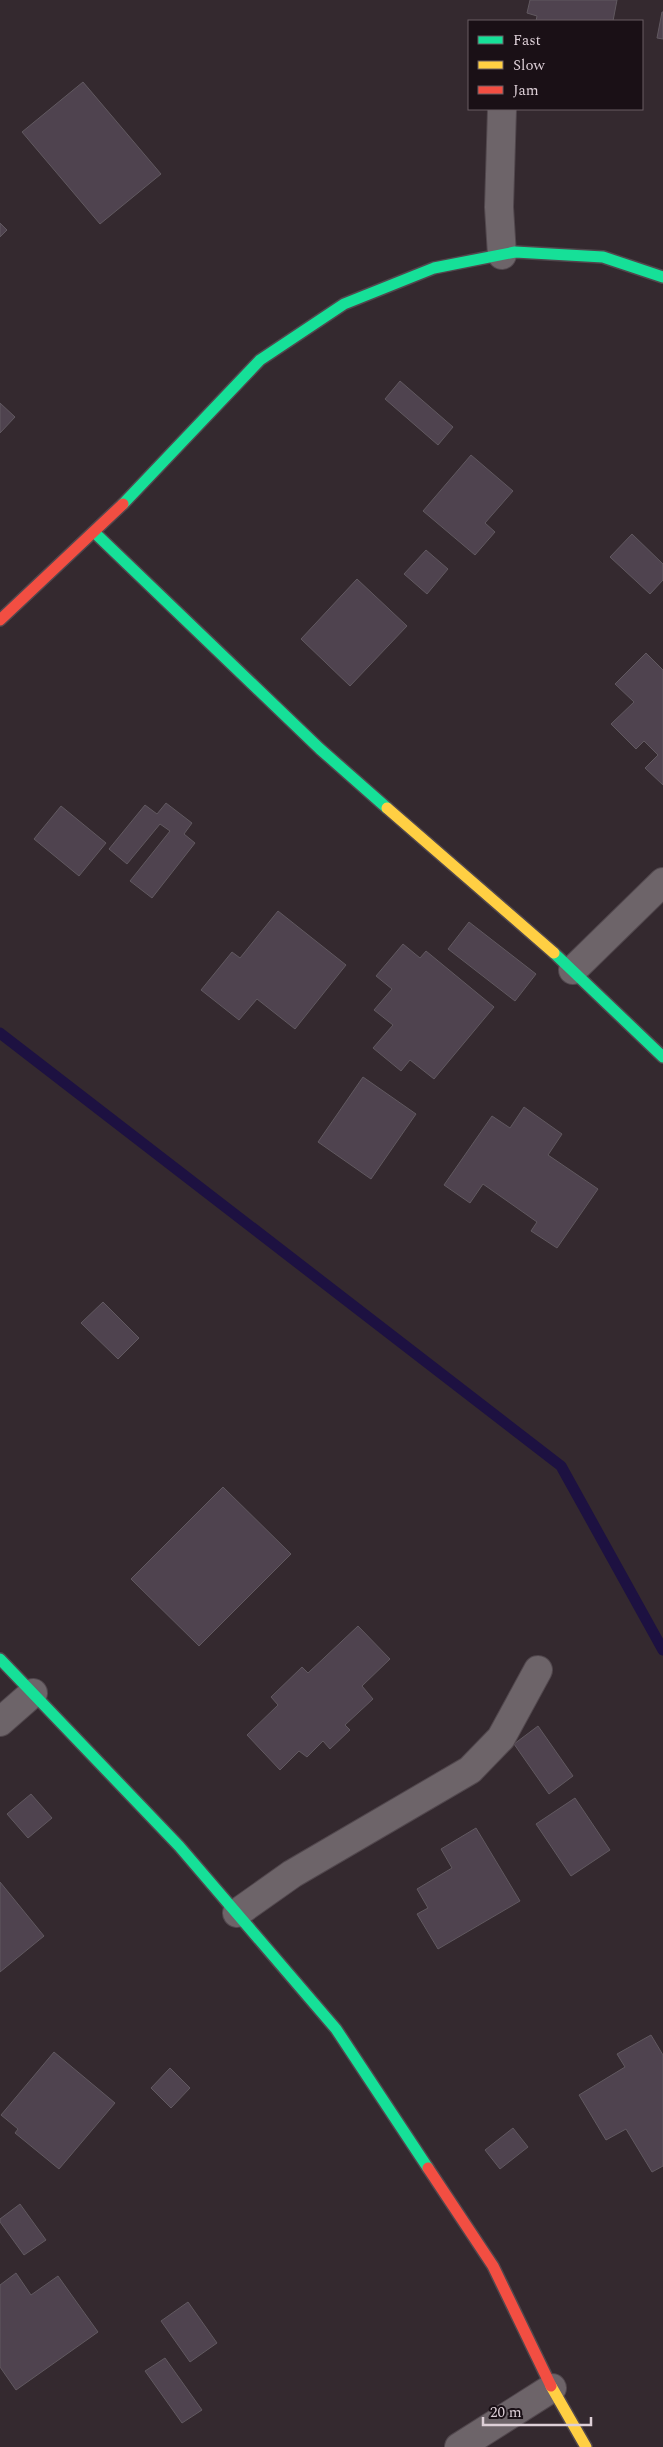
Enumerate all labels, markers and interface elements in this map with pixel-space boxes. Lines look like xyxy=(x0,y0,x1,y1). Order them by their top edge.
legend xyxy=(468,20,643,110)
text: Fast xyxy=(513,29,541,52)
text: Slow xyxy=(513,54,545,77)
text: Jam xyxy=(513,79,539,102)
scale bar xyxy=(483,2394,590,2426)
text: 20 m xyxy=(490,2401,522,2424)

